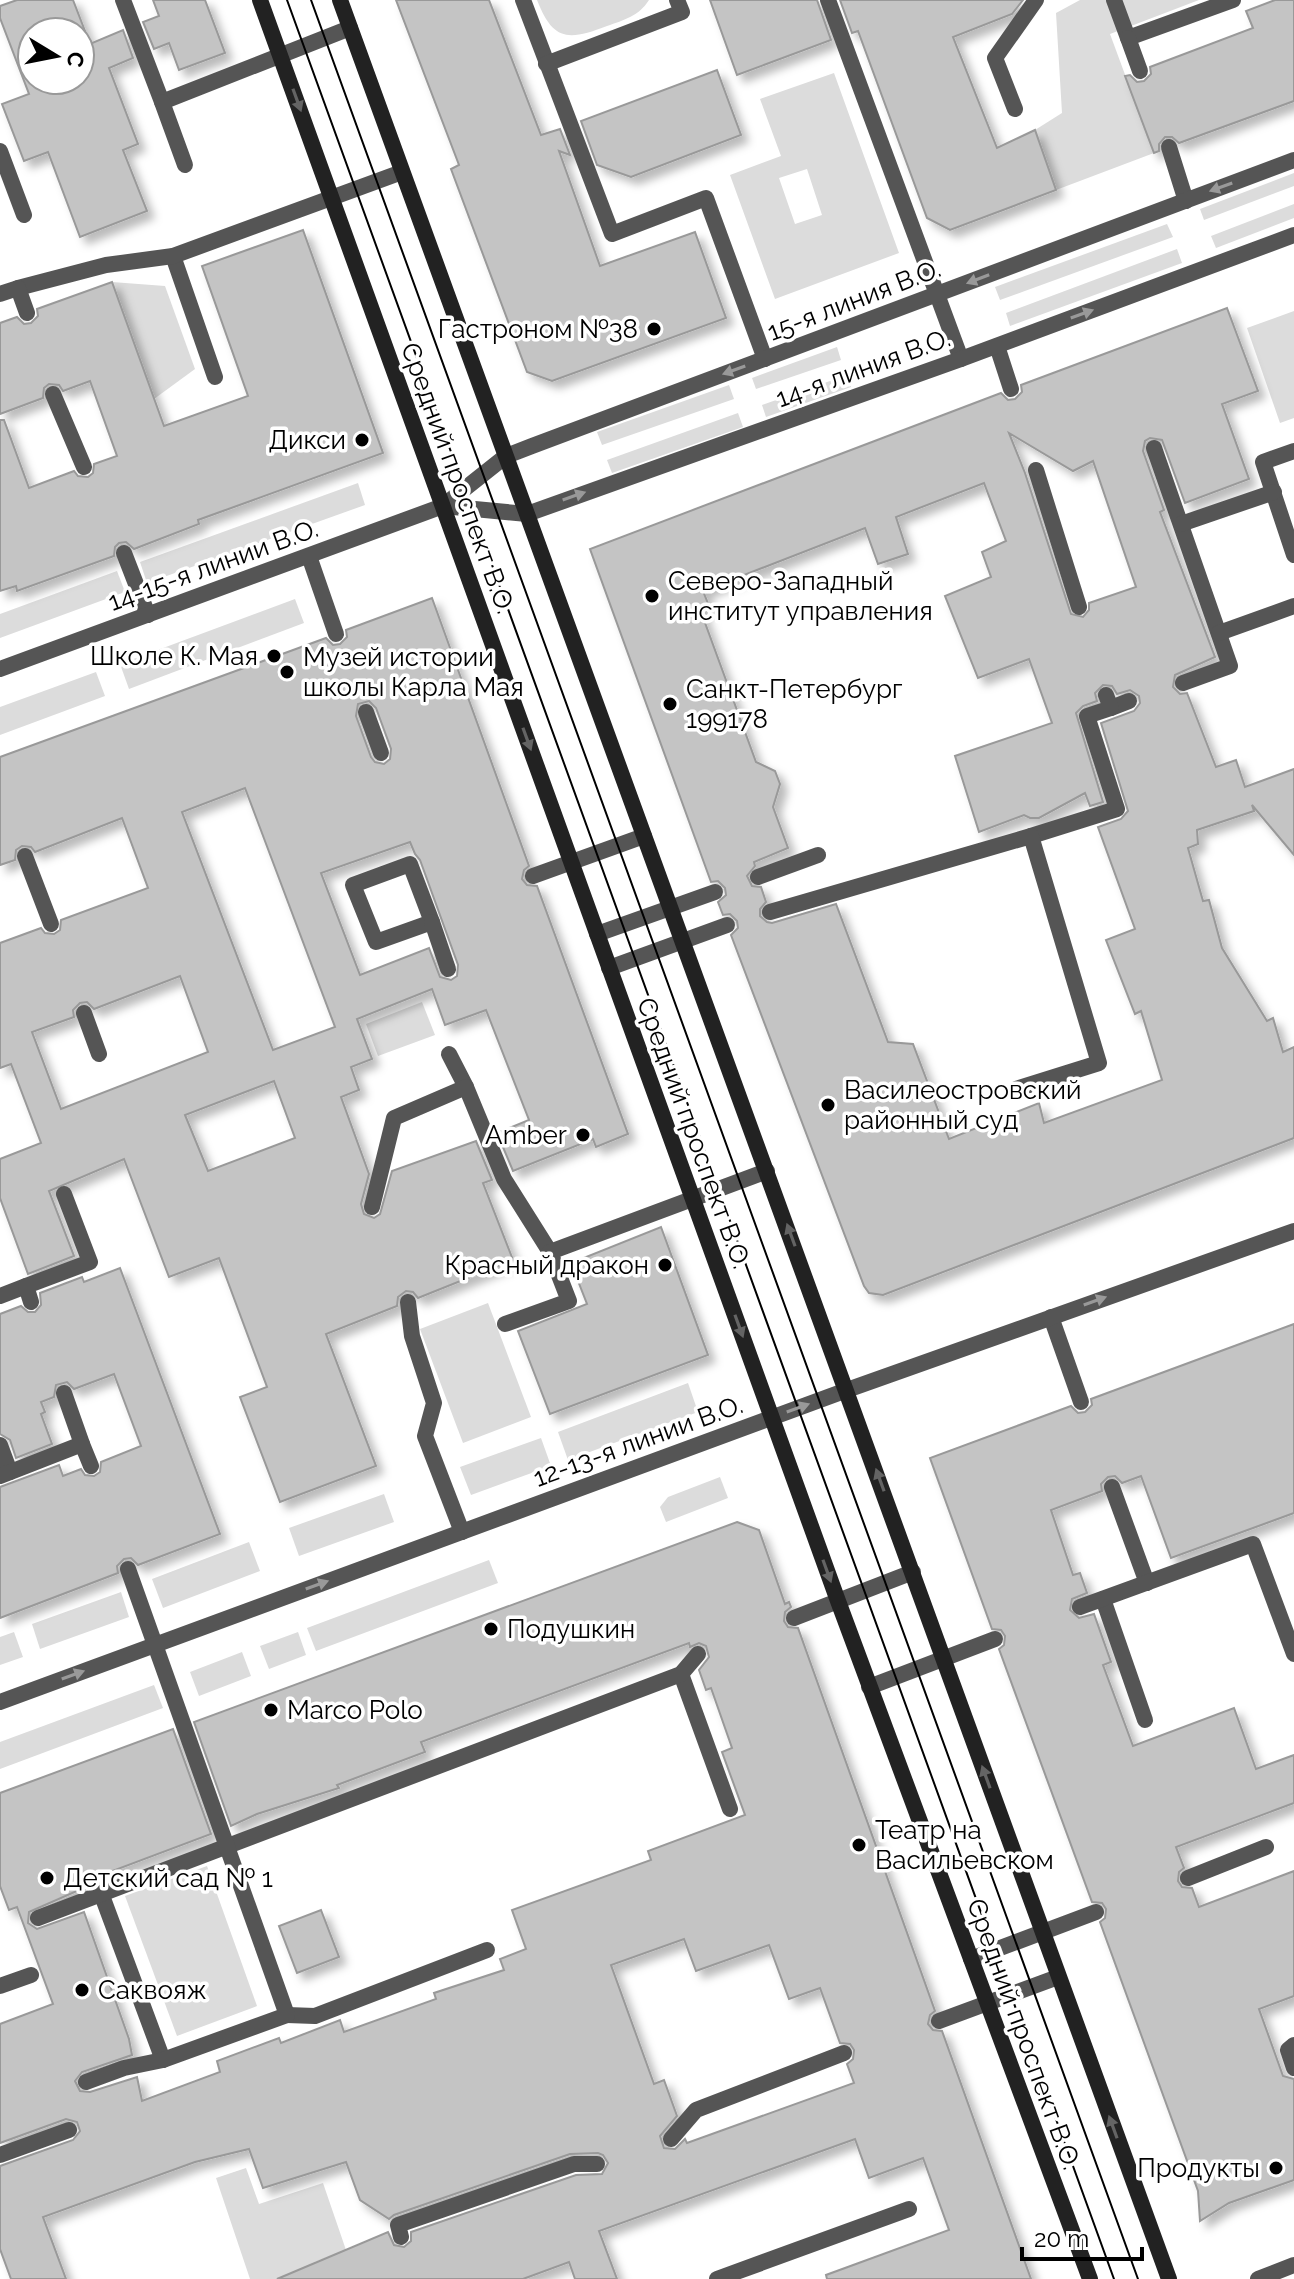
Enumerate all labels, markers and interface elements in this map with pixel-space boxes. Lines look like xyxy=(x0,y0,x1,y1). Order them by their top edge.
north arrow xyxy=(16,16,96,96)
text: С xyxy=(62,50,90,69)
one-way arrow xyxy=(291,88,303,112)
one-way arrow xyxy=(1209,182,1233,194)
street label: 15-я линия В.О. xyxy=(763,253,945,347)
one-way arrow xyxy=(965,273,989,286)
one-way arrow xyxy=(1070,307,1094,320)
place label: Гастроном №38 xyxy=(438,314,638,344)
marker: Гастроном №38 xyxy=(645,320,663,338)
street label: 14-я линия В.О. xyxy=(772,323,954,413)
street label: Средний проспект В.О. xyxy=(395,339,521,617)
one-way arrow xyxy=(722,364,746,377)
place label: Дикси xyxy=(269,425,346,455)
marker: Дикси xyxy=(353,431,371,449)
one-way arrow xyxy=(562,490,586,502)
street label: 14-15-я линии В.О. xyxy=(104,513,322,617)
place label: Северо-Западный институт управления xyxy=(668,566,933,626)
marker: Северо-Западный институт управления xyxy=(643,587,661,605)
place label: Школе К. Мая xyxy=(90,641,258,671)
place label: Музей истории школы Карла Мая xyxy=(303,642,524,702)
marker: Школе К. Мая xyxy=(265,647,283,665)
marker: Музей истории школы Карла Мая xyxy=(278,663,296,681)
place label: Санкт-Петербург 199178 xyxy=(686,674,903,734)
marker: Санкт-Петербург 199178 xyxy=(661,695,679,713)
one-way arrow xyxy=(521,728,534,752)
street label: Средний проспект В.О. xyxy=(631,994,757,1272)
place label: Василеостровский районный суд xyxy=(844,1075,1082,1135)
marker: Василеостровский районный суд xyxy=(819,1096,837,1114)
place label: Amber xyxy=(485,1120,567,1150)
marker: Amber xyxy=(574,1126,592,1144)
one-way arrow xyxy=(784,1223,797,1247)
place label: Красный дракон xyxy=(444,1250,649,1280)
marker: Красный дракон xyxy=(656,1256,674,1274)
one-way arrow xyxy=(1083,1295,1107,1307)
one-way arrow xyxy=(733,1315,745,1339)
street label: 12-13-я линии В.О. xyxy=(529,1389,747,1493)
one-way arrow xyxy=(786,1401,810,1414)
one-way arrow xyxy=(873,1467,886,1491)
one-way arrow xyxy=(821,1559,833,1583)
one-way arrow xyxy=(305,1578,329,1591)
place label: Подушкин xyxy=(507,1614,635,1644)
marker: Подушкин xyxy=(482,1620,500,1638)
one-way arrow xyxy=(61,1668,85,1681)
place label: Marco Polo xyxy=(287,1695,423,1725)
marker: Marco Polo xyxy=(262,1701,280,1719)
one-way arrow xyxy=(979,1765,992,1789)
place label: Театр на Васильевском xyxy=(875,1815,1054,1875)
marker: Театр на Васильевском xyxy=(850,1836,868,1854)
place label: Детский сад № 1 xyxy=(63,1863,273,1893)
marker: Детский сад № 1 xyxy=(38,1869,56,1887)
street label: Средний проспект В.О. xyxy=(961,1895,1087,2173)
place label: Саквояж xyxy=(98,1975,207,2005)
marker: Саквояж xyxy=(73,1981,91,1999)
one-way arrow xyxy=(1106,2115,1119,2139)
place label: Продукты xyxy=(1137,2153,1260,2183)
marker: Продукты xyxy=(1267,2159,1285,2177)
scale bar xyxy=(1022,2211,1142,2261)
text: 20 m xyxy=(1034,2224,1089,2253)

